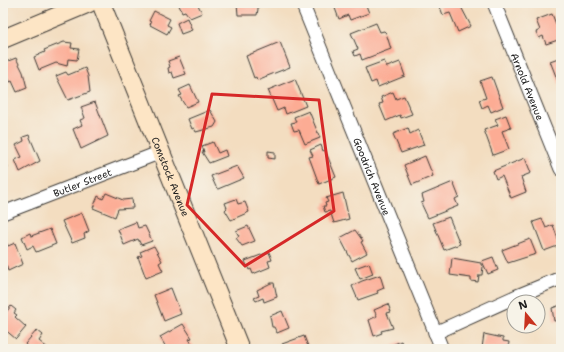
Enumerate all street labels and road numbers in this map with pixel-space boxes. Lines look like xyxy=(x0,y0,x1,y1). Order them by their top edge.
street label: Arnold Avenue xyxy=(508,51,547,123)
street label: Comstock Avenue xyxy=(148,135,192,219)
street label: Goodrich Avenue xyxy=(350,136,393,218)
street label: Butler Street xyxy=(51,166,114,200)

